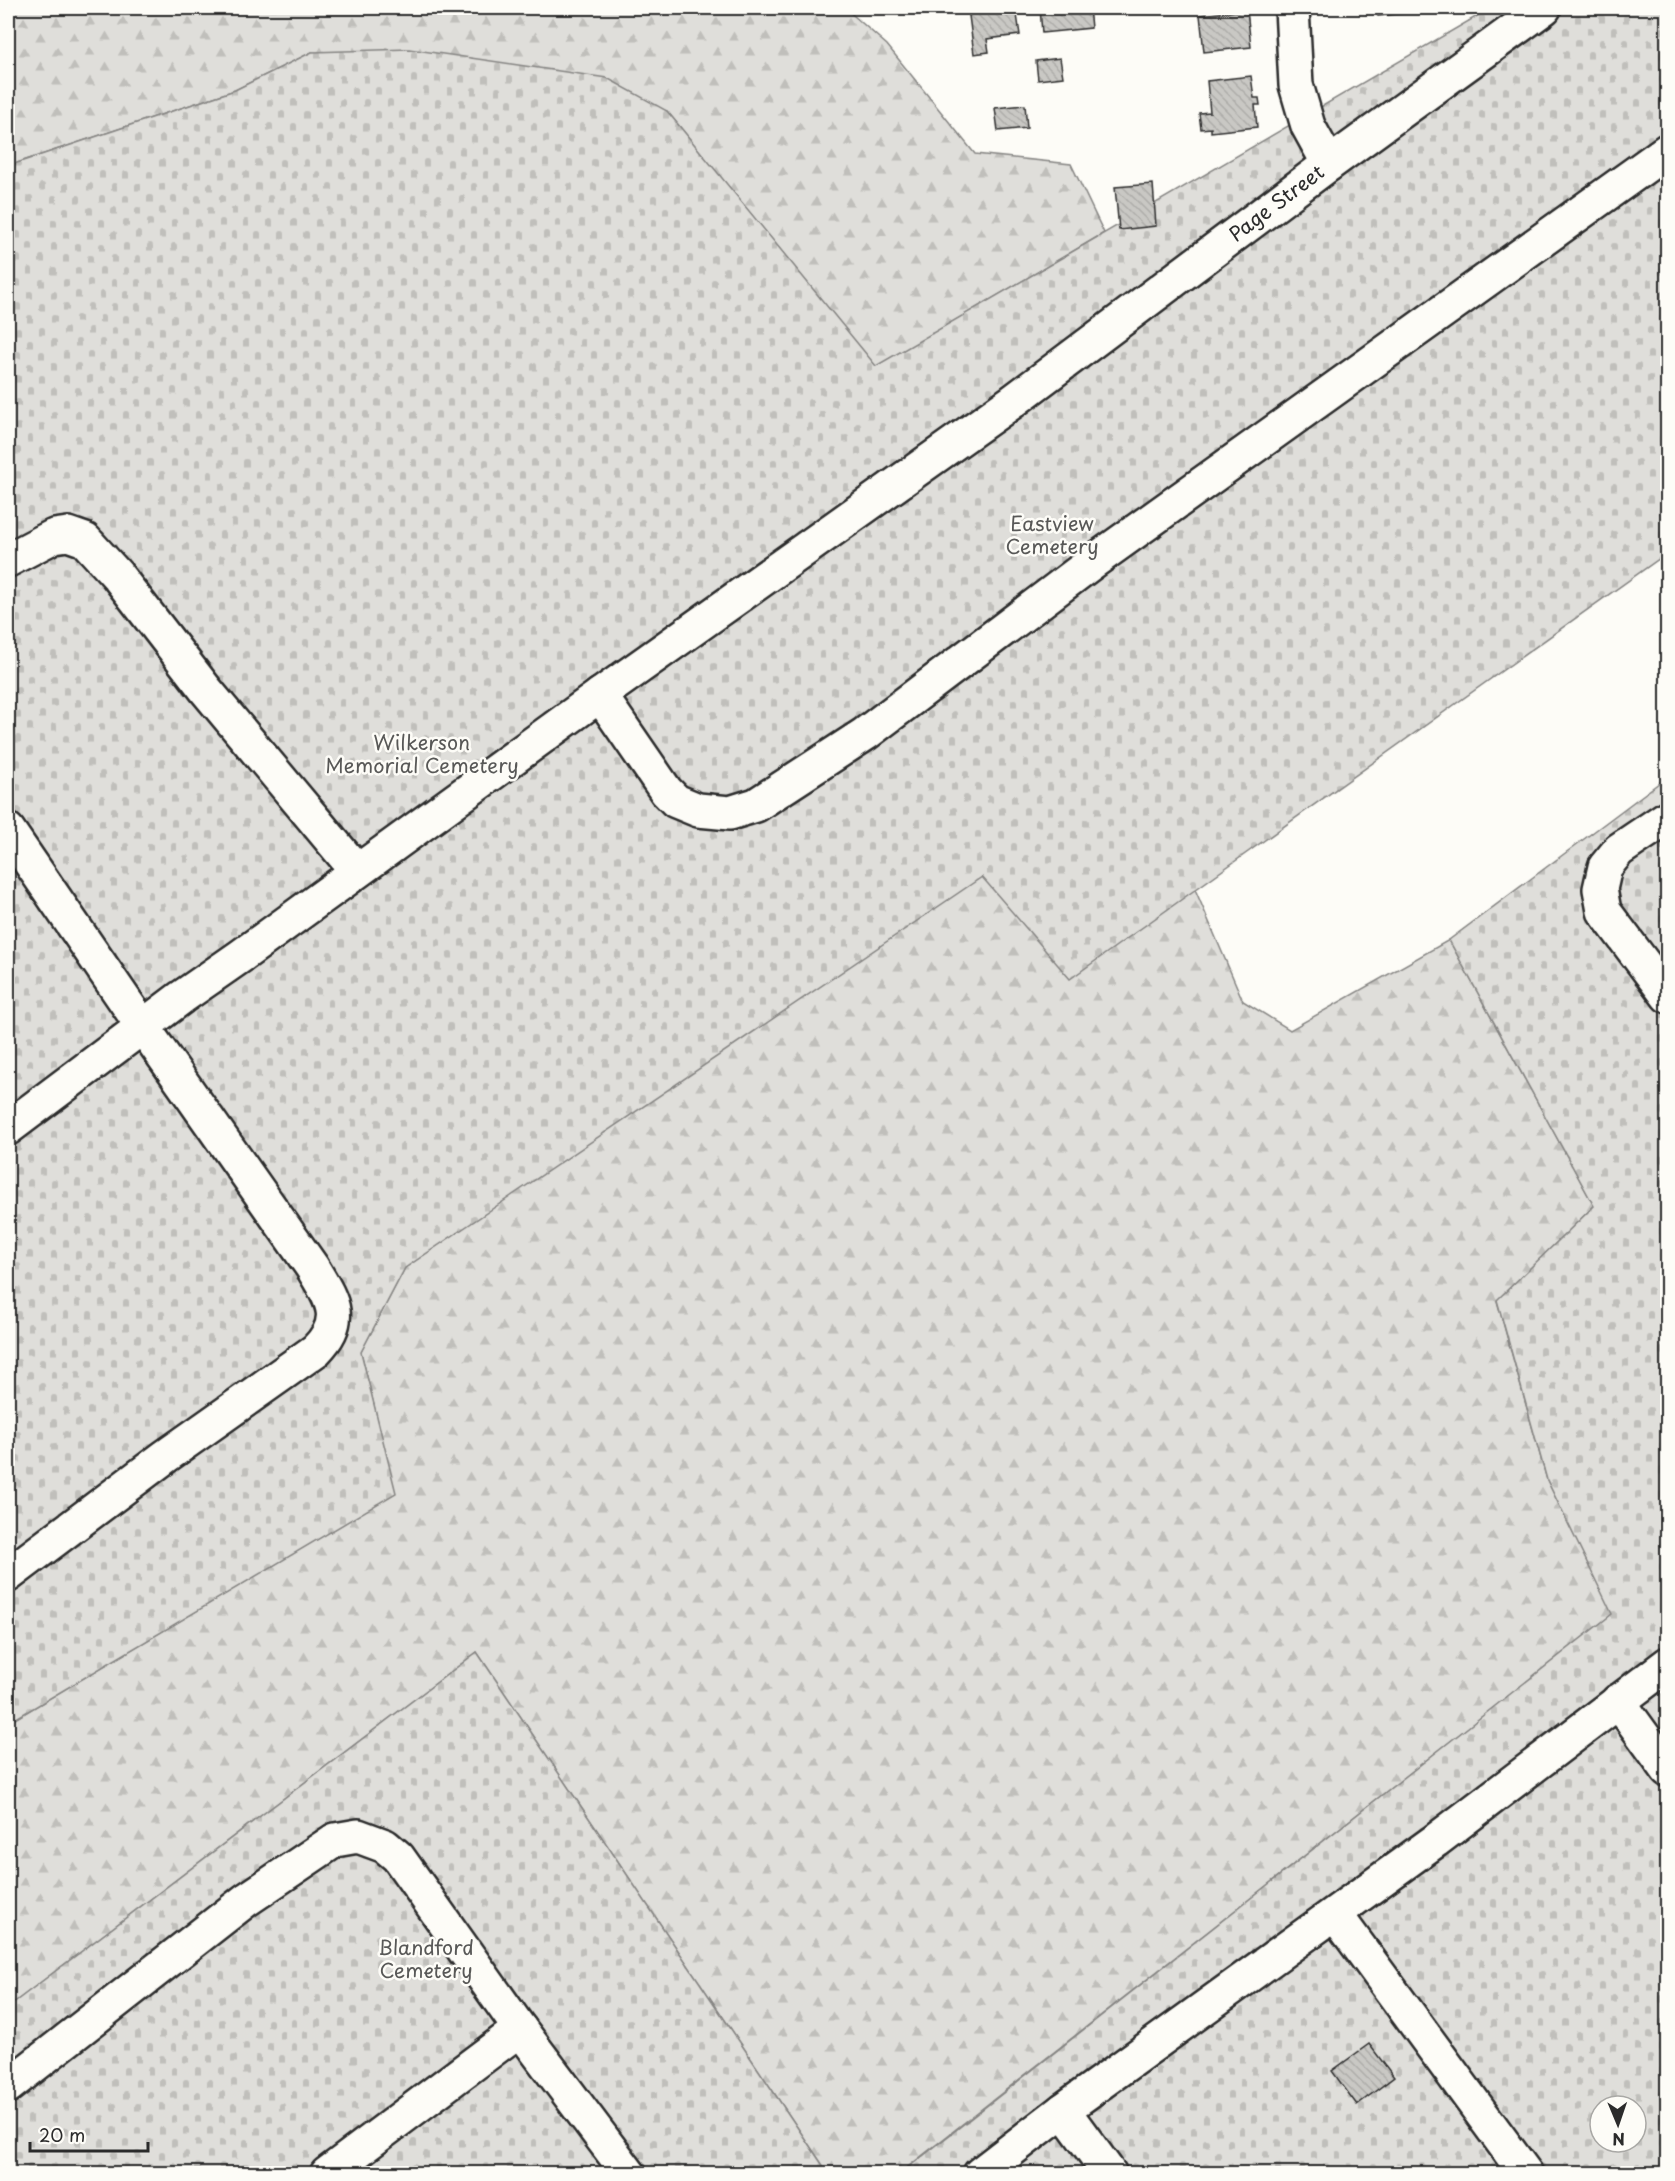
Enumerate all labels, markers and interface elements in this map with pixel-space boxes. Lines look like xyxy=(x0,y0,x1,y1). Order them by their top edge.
street label: Page Street xyxy=(1222,157,1330,248)
park label: Eastview Cemetery xyxy=(1005,508,1099,561)
park label: Wilkerson Memorial Cemetery xyxy=(325,727,519,780)
park label: Blandford Cemetery xyxy=(378,1932,474,1985)
north arrow xyxy=(1588,2094,1648,2154)
scale bar xyxy=(30,2115,148,2153)
text: 20 m xyxy=(39,2121,85,2148)
text: N xyxy=(1612,2128,1625,2152)

